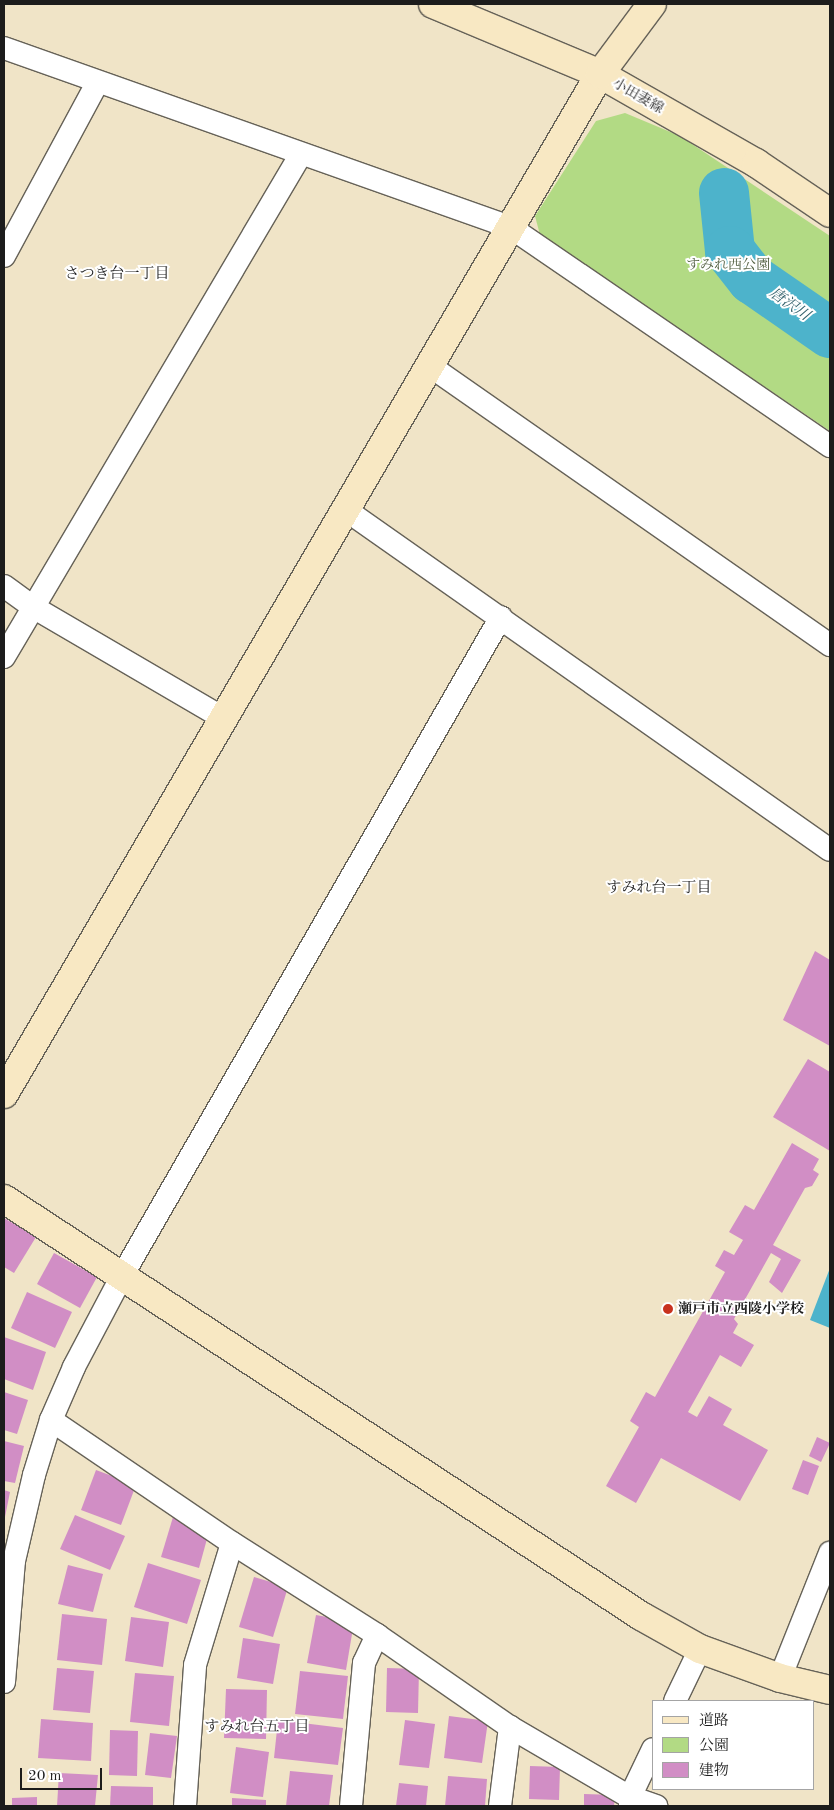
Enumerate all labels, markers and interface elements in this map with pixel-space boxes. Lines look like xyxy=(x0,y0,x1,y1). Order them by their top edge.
street label: 小田妻線 xyxy=(610,75,666,117)
park label: すみれ西公園 xyxy=(686,257,770,273)
district label: さつき台一丁目 xyxy=(65,266,169,284)
water label: 唐沢川 xyxy=(765,285,813,325)
district label: すみれ台一丁目 xyxy=(607,880,711,898)
place label: 瀬戸市立西陵小学校 xyxy=(678,1301,804,1317)
marker: 瀬戸市立西陵小学校 xyxy=(662,1303,674,1315)
legend xyxy=(652,1700,814,1790)
text: 道路 xyxy=(699,1714,729,1729)
district label: すみれ台五丁目 xyxy=(205,1719,309,1737)
text: 公園 xyxy=(699,1739,729,1754)
scale bar xyxy=(22,1758,105,1790)
text: 建物 xyxy=(699,1764,729,1779)
text: 20 m xyxy=(28,1769,62,1784)

